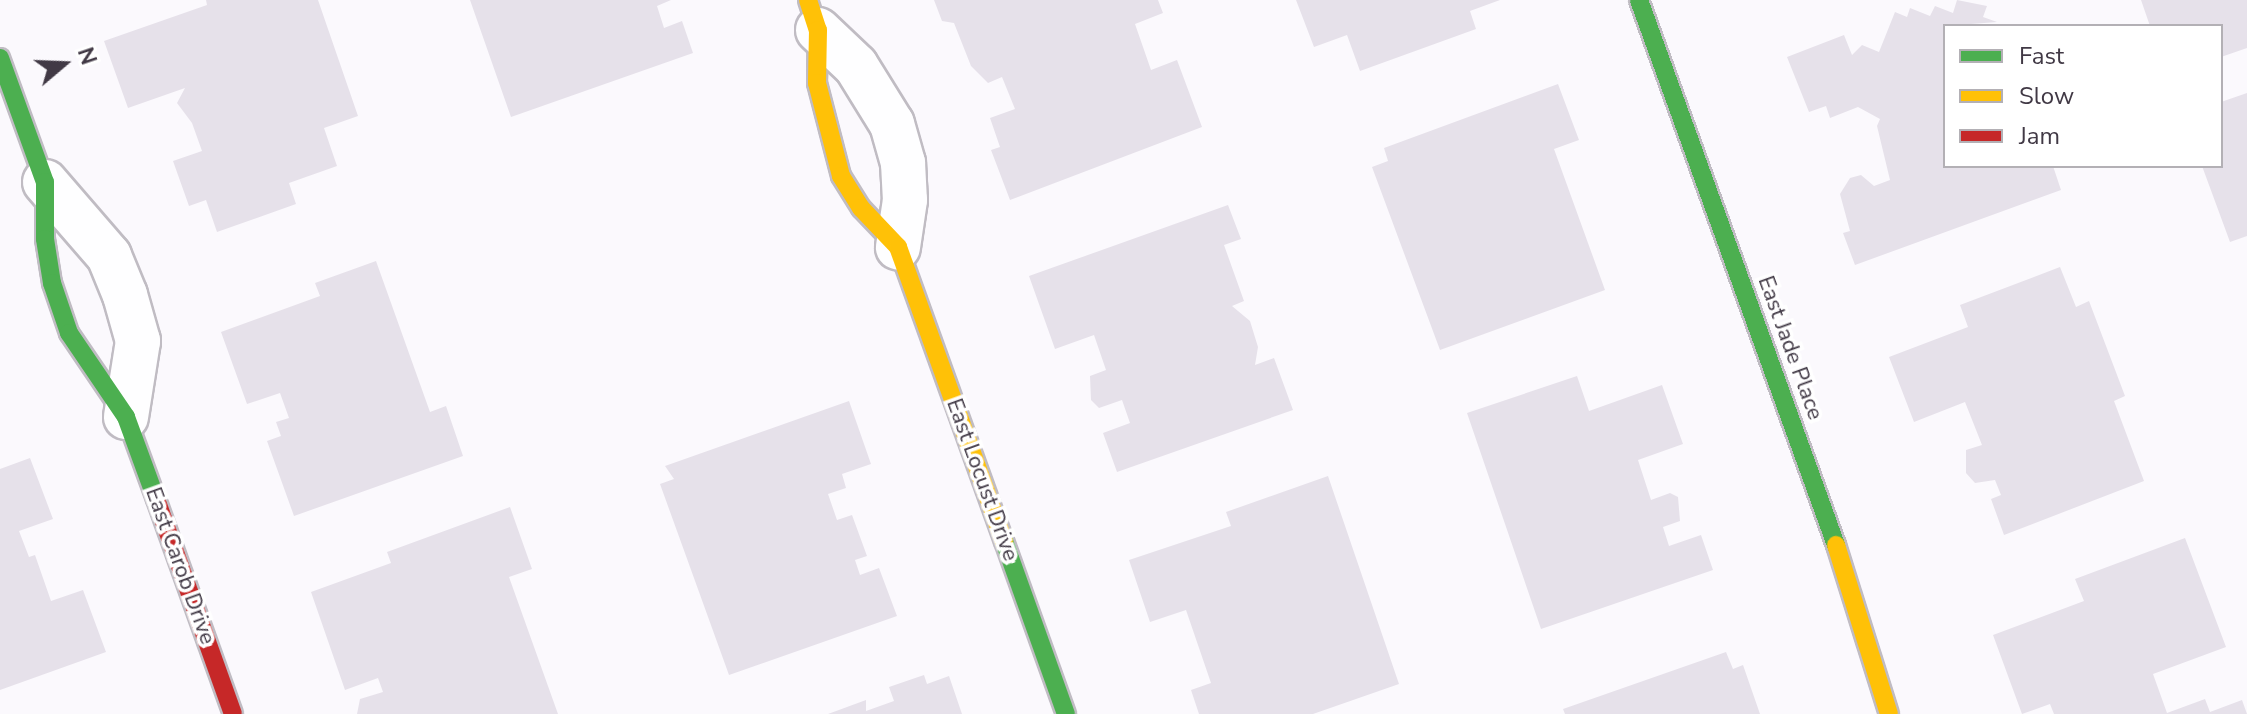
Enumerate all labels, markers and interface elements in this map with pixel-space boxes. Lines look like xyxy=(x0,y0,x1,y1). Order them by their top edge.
north arrow xyxy=(24,24,104,104)
legend xyxy=(1943,24,2223,168)
text: Fast xyxy=(2019,40,2064,72)
text: N xyxy=(70,44,104,69)
text: Slow xyxy=(2019,80,2074,112)
text: Jam xyxy=(2019,120,2060,152)
street label: East Jade Place xyxy=(1752,273,1828,423)
street label: East Locust Drive xyxy=(940,395,1024,565)
street label: East Carob Drive xyxy=(139,484,221,648)

